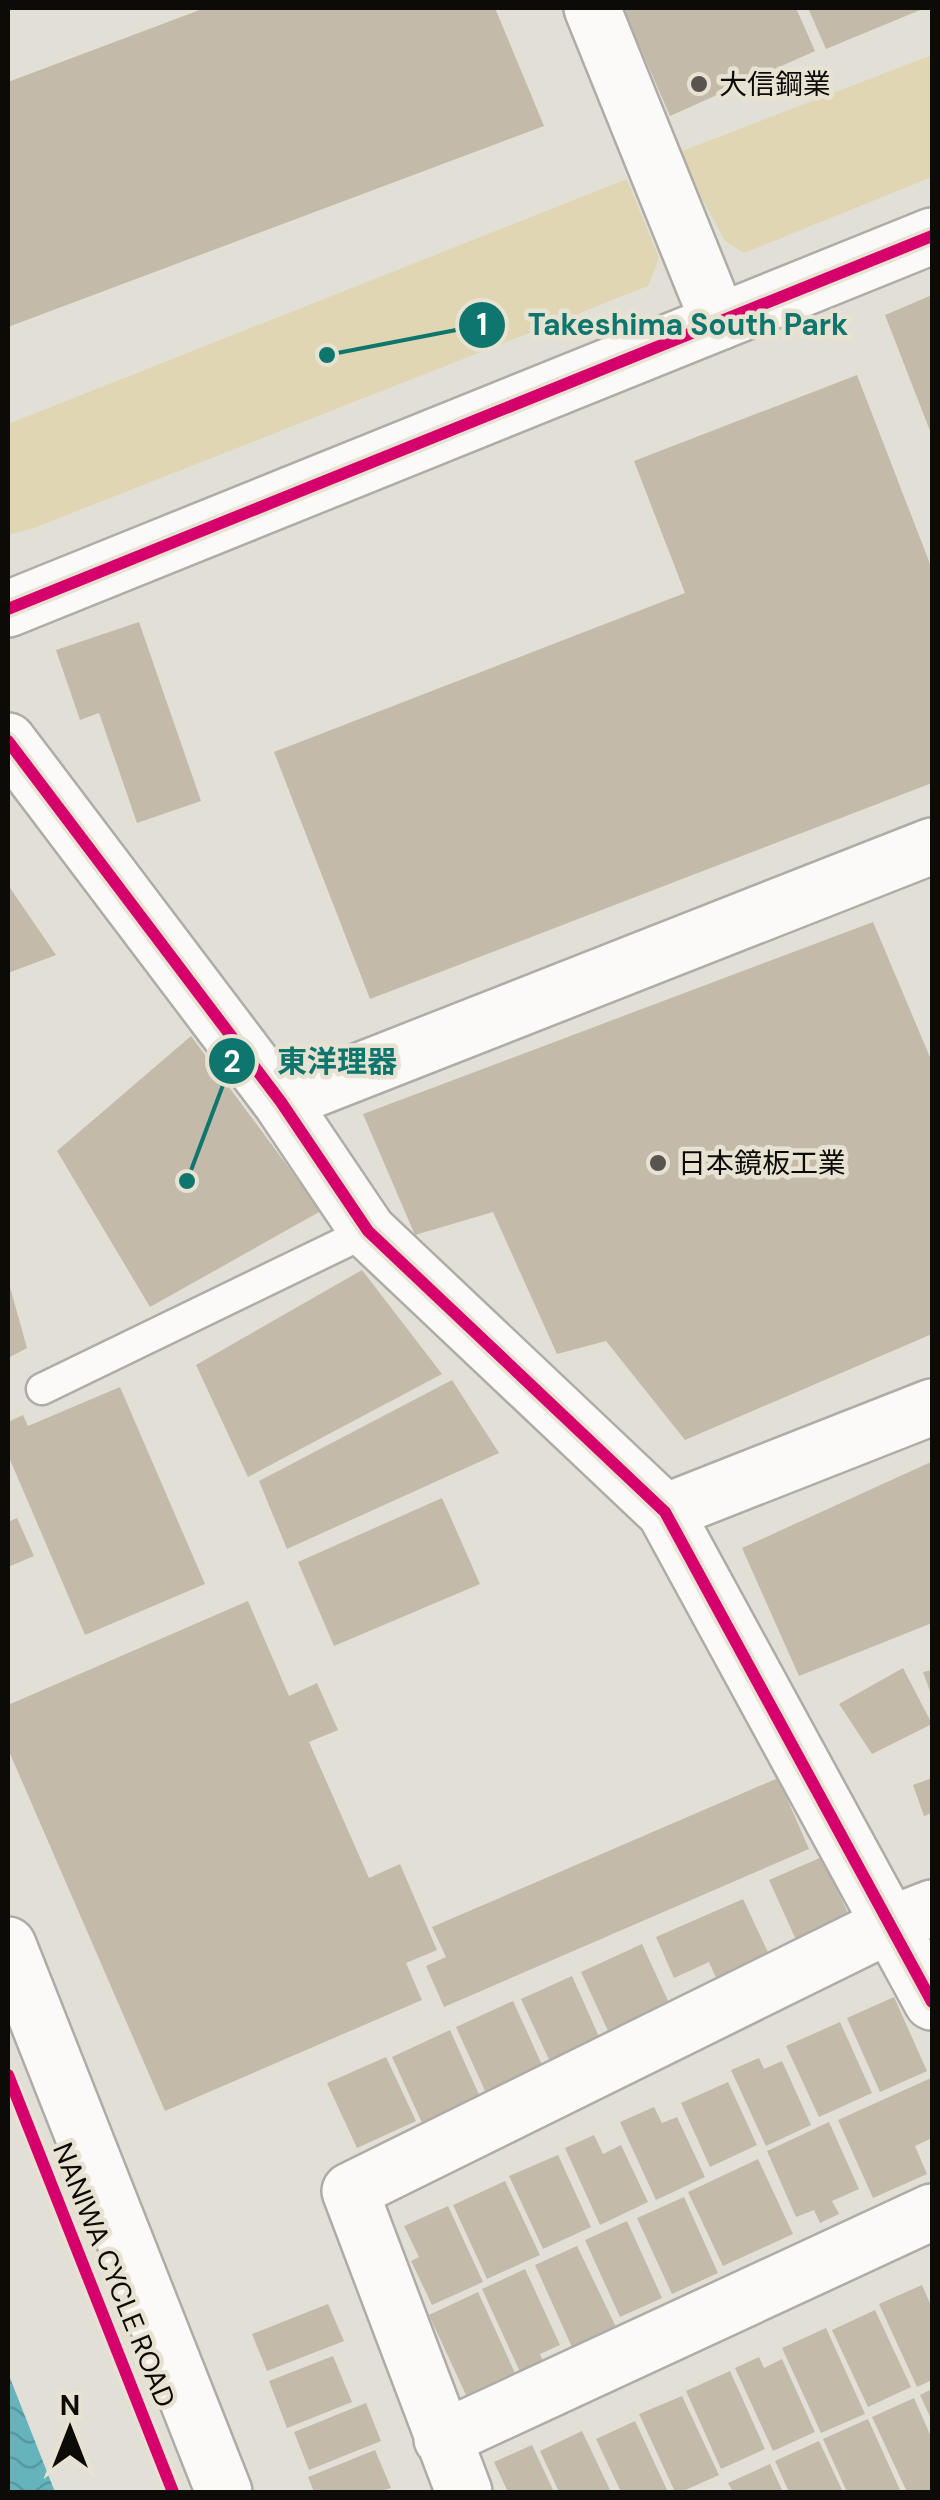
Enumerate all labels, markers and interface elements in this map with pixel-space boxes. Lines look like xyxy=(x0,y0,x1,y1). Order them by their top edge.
place label: 大信鋼業 xyxy=(719,66,831,103)
marker: 大信鋼業 xyxy=(688,73,710,95)
callout: Takeshima South Park xyxy=(457,295,868,355)
text: 1 xyxy=(477,305,487,344)
text: Takeshima South Park xyxy=(528,305,848,344)
callout: 東洋理器 xyxy=(207,1031,417,1091)
text: 2 xyxy=(223,1042,241,1081)
text: 東洋理器 xyxy=(277,1042,397,1081)
place label: 日本鏡板工業 xyxy=(678,1145,846,1182)
marker: 日本鏡板工業 xyxy=(647,1152,669,1174)
street label: NANIWA CYCLE ROAD xyxy=(46,2138,182,2412)
north arrow xyxy=(20,2380,120,2480)

